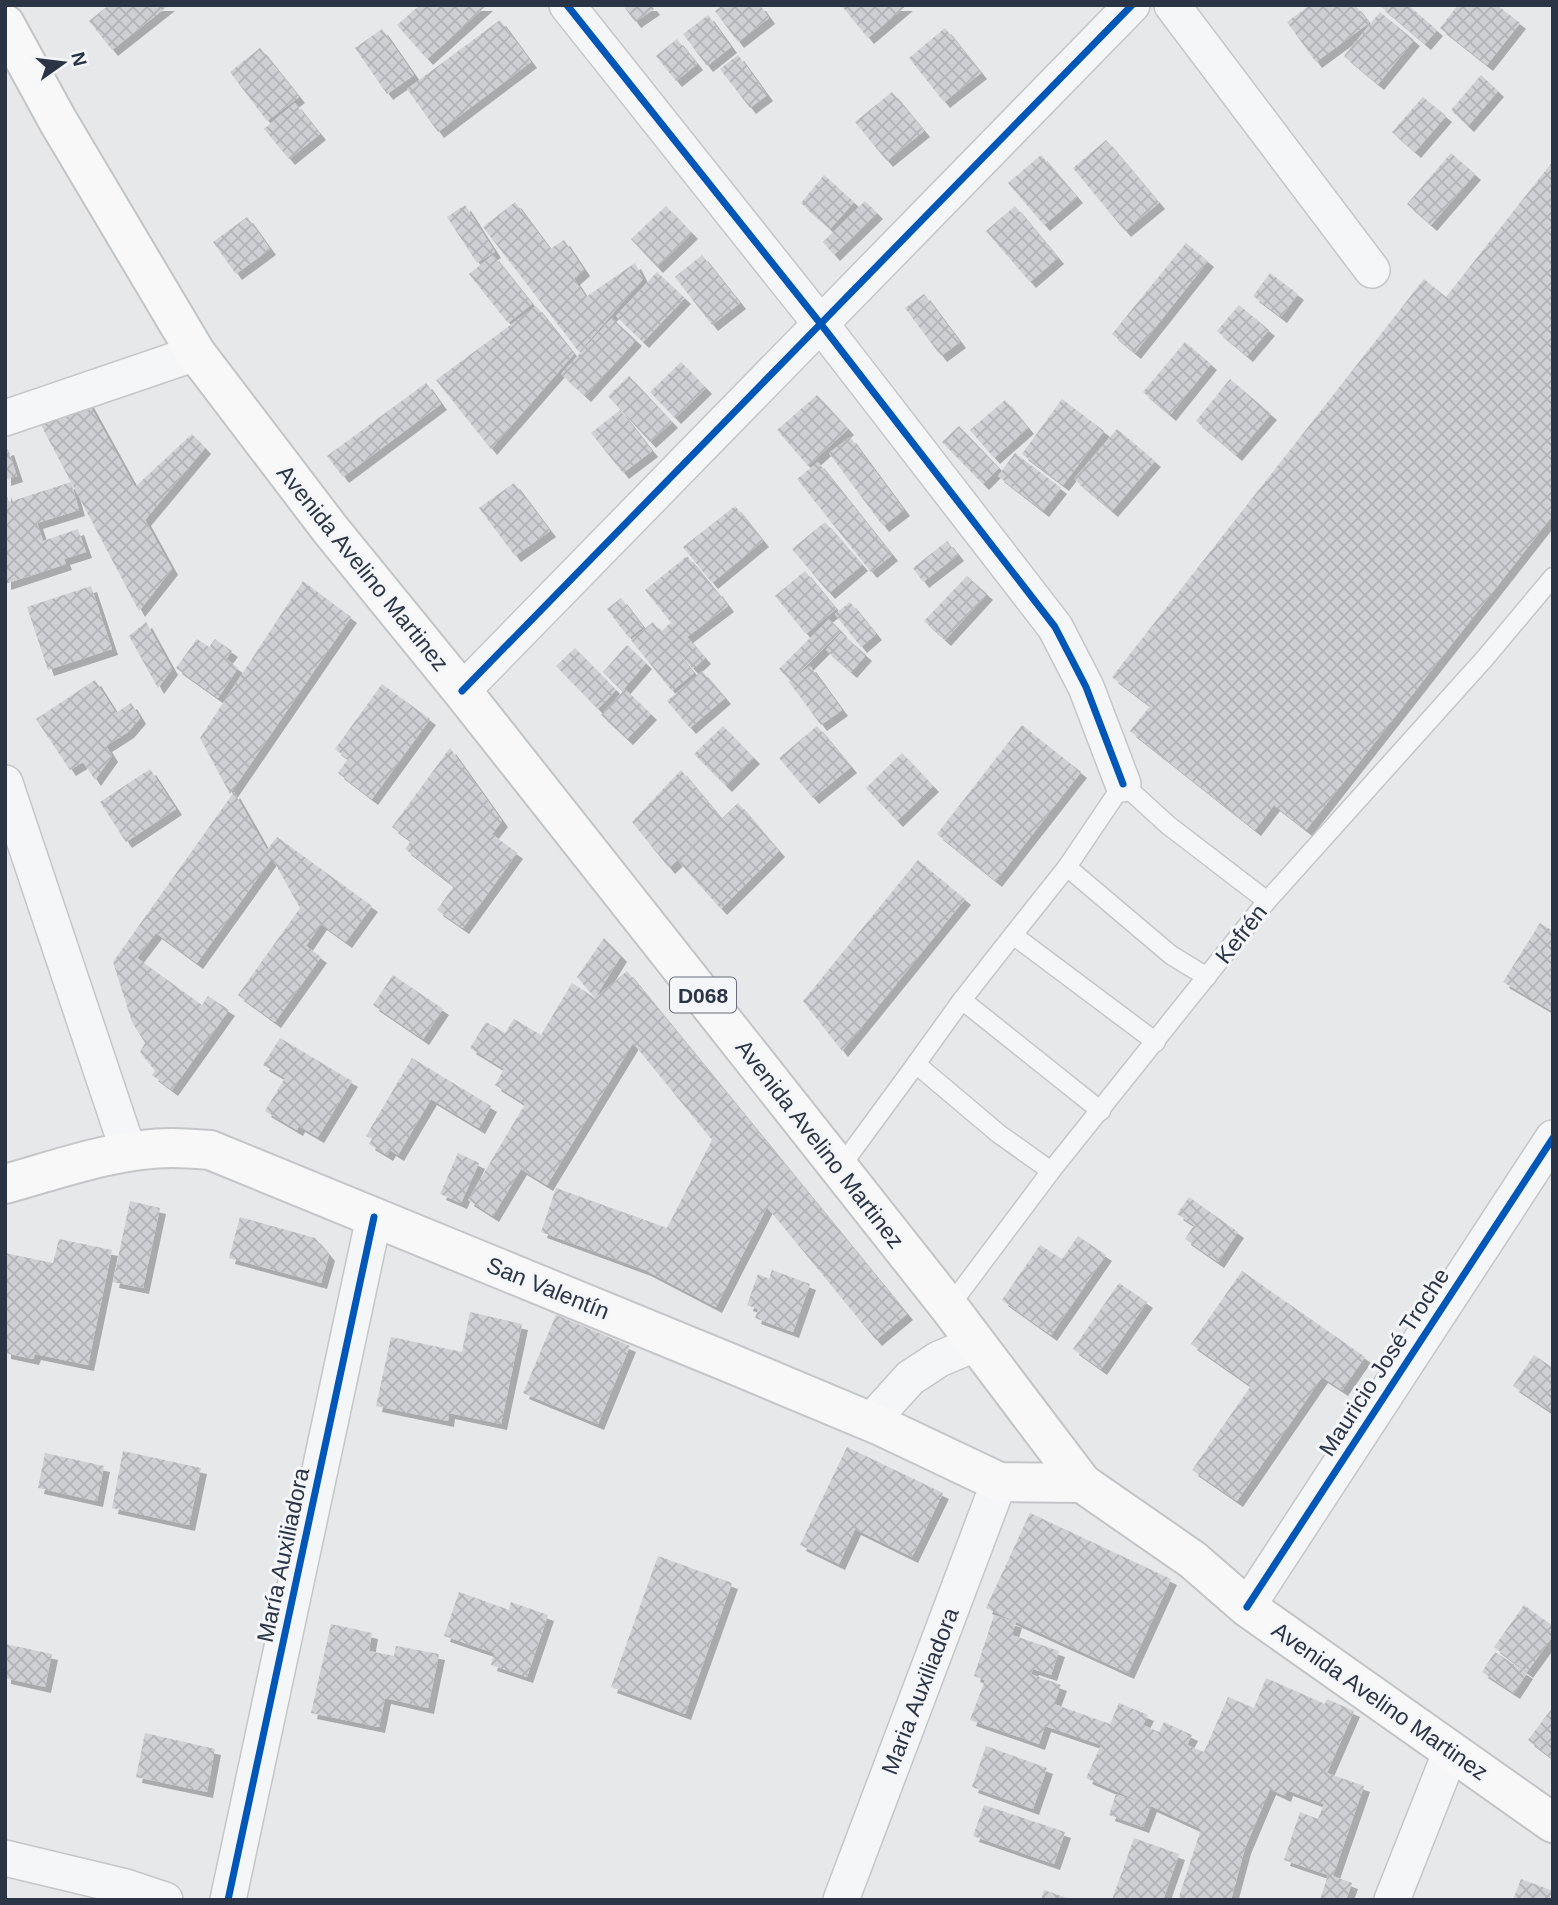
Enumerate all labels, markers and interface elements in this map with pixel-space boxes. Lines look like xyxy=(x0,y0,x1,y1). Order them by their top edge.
north arrow xyxy=(28,28,98,98)
text: N xyxy=(67,50,91,68)
street label: Avenida Avelino Martinez xyxy=(272,460,454,676)
street label: Kefrén xyxy=(1210,899,1272,969)
road number: D068 xyxy=(670,978,736,1012)
street label: Avenida Avelino Martinez xyxy=(731,1035,909,1253)
street label: San Valentín xyxy=(483,1252,613,1324)
street label: Mauricio José Troche xyxy=(1314,1263,1454,1461)
street label: María Auxiliadora xyxy=(252,1465,314,1645)
street label: Maria Auxiliadora xyxy=(876,1604,964,1778)
street label: Avenida Avelino Martinez xyxy=(1267,1617,1493,1785)

